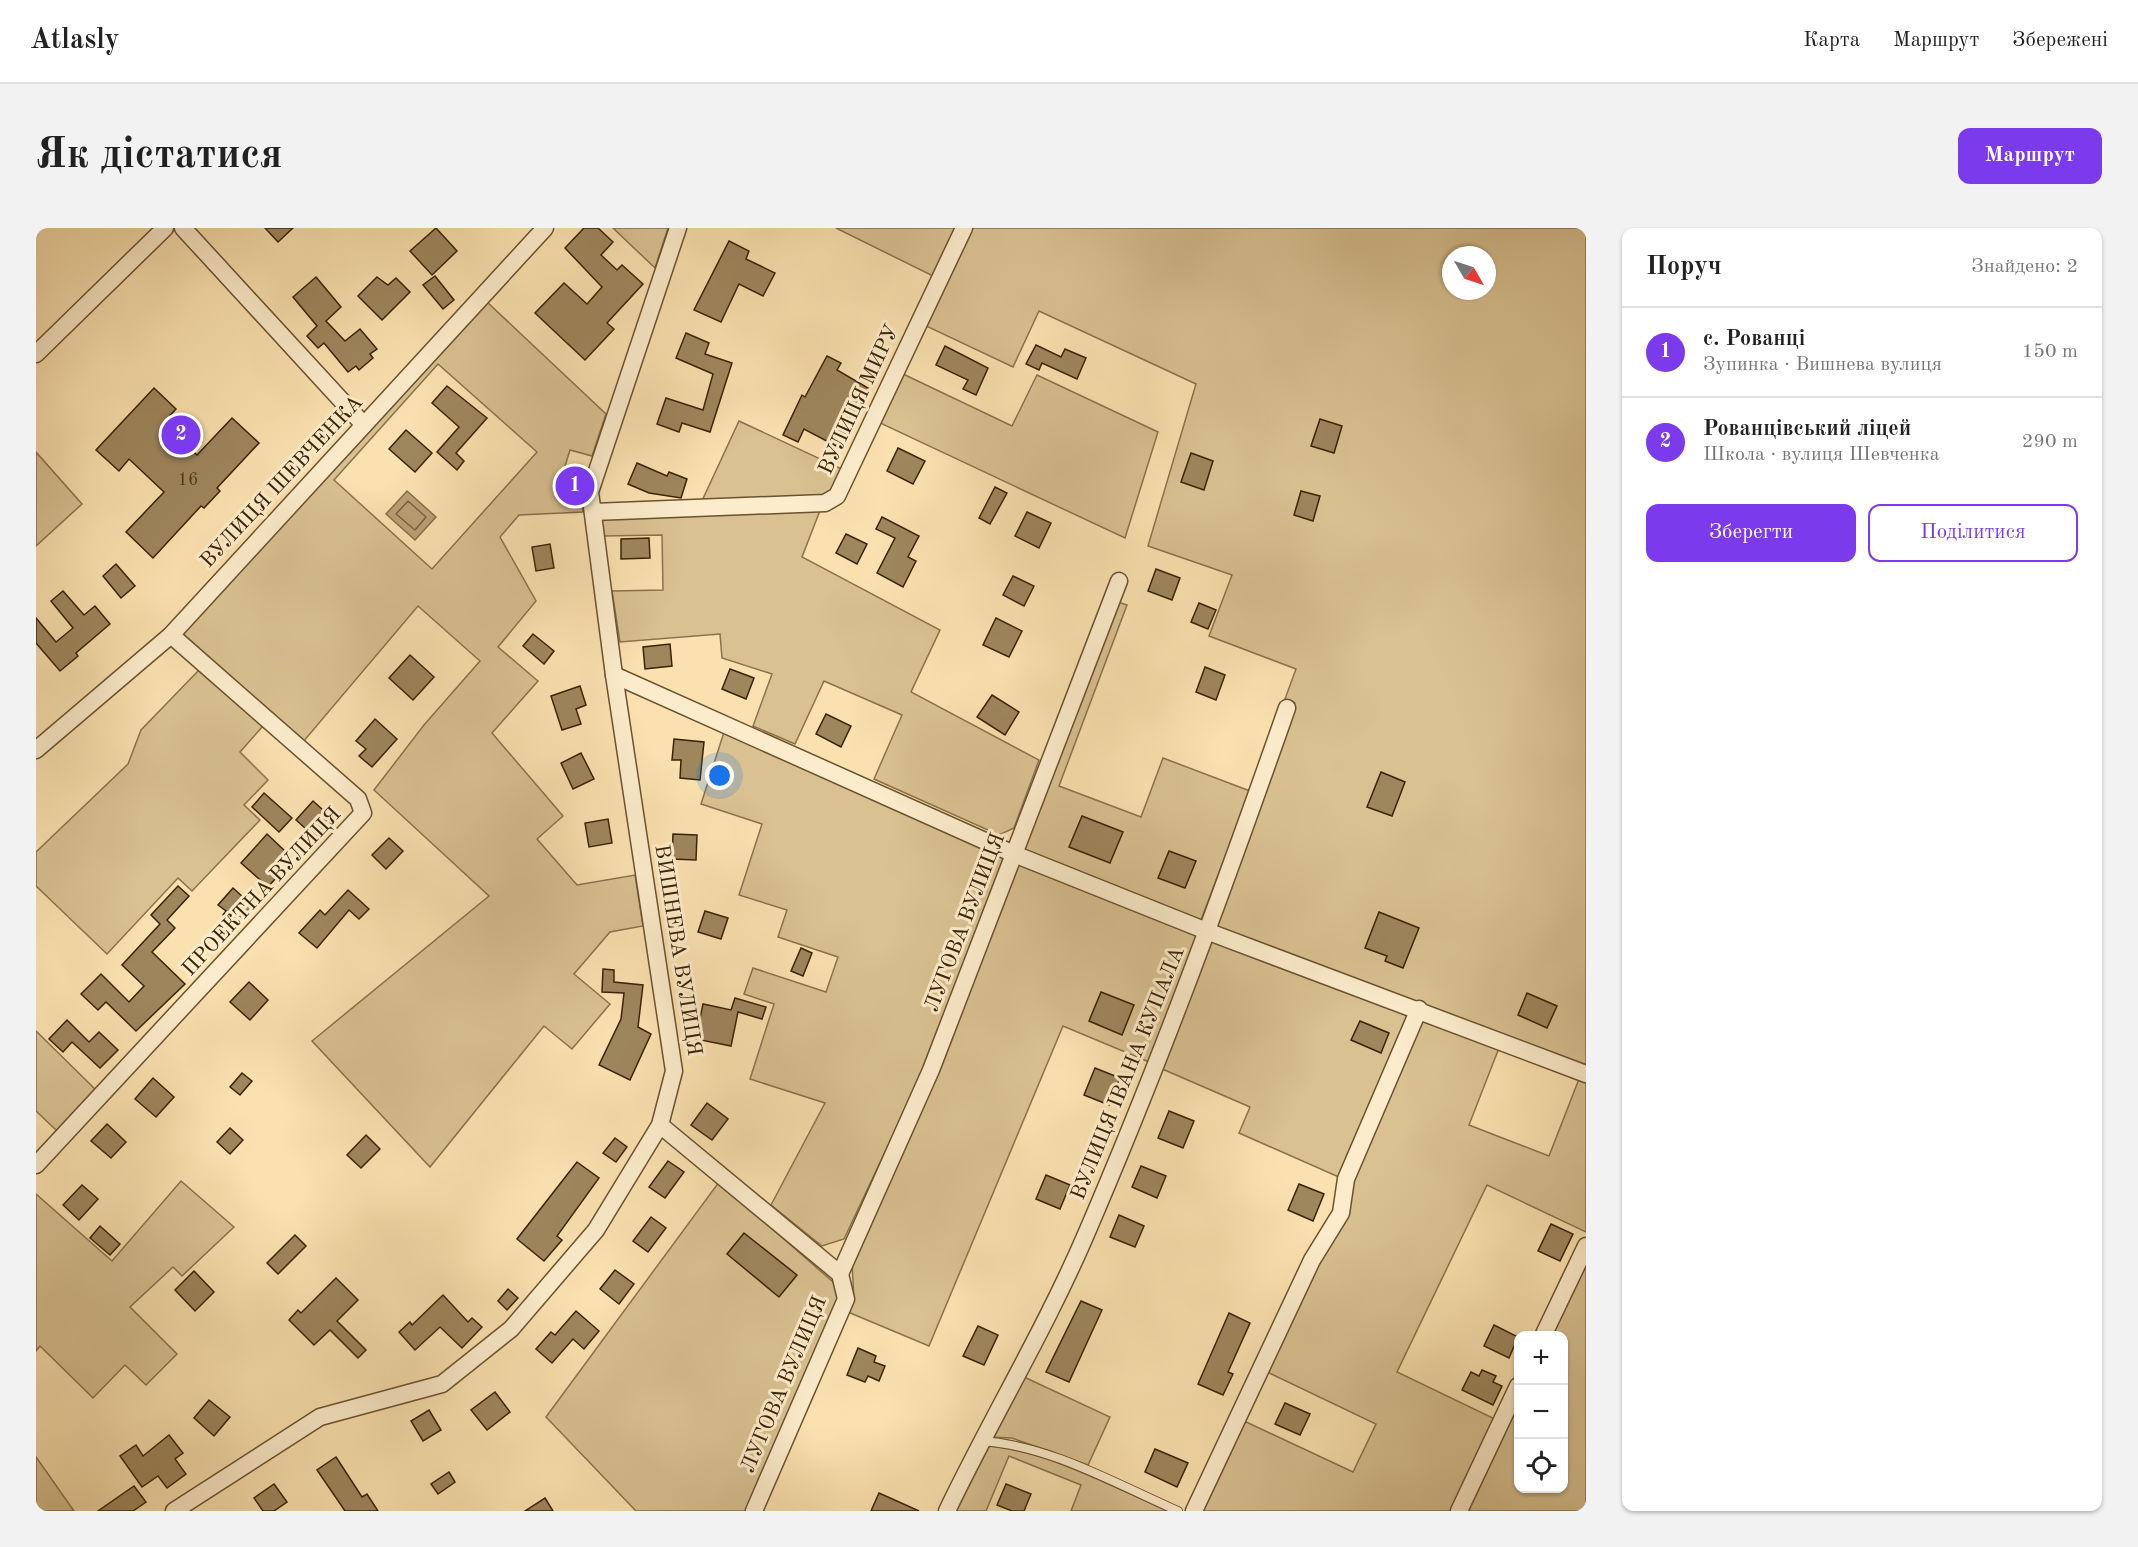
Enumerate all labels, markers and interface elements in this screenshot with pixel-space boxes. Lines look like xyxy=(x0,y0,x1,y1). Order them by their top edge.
text: Atlasly xyxy=(30,27,120,55)
text: Карта xyxy=(1803,30,1860,51)
text: Маршрут xyxy=(1893,30,1979,51)
text: Збережені xyxy=(2012,30,2108,51)
button: Маршрут xyxy=(1958,128,2102,184)
text: Як дістатися xyxy=(36,135,283,177)
north arrow xyxy=(1442,246,1496,300)
text: Поруч xyxy=(1646,254,1722,280)
text: Знайдено: 2 xyxy=(1971,257,2078,277)
street label: ВУЛИЦЯ МИРУ xyxy=(815,321,903,478)
text: с. Рованці xyxy=(1703,328,1805,350)
text: 1 xyxy=(1660,342,1671,362)
text: 150 m xyxy=(2022,342,2078,362)
text: Зупинка · Вишнева вулиця xyxy=(1703,355,1942,375)
street label: ВУЛИЦЯ ШЕВЧЕНКА xyxy=(197,392,367,572)
pin: 2 xyxy=(162,412,200,458)
text: Рованцівський ліцей xyxy=(1703,418,1911,440)
text: 2 xyxy=(1660,432,1671,452)
text: 290 m xyxy=(2022,432,2078,452)
text: Школа · вулиця Шевченка xyxy=(1703,445,1940,465)
pin: 1 xyxy=(556,464,594,508)
house number: 16 xyxy=(178,471,198,489)
button: Зберегти xyxy=(1646,504,1856,562)
button: Поділитися xyxy=(1868,504,2078,562)
your location xyxy=(705,761,734,790)
street label: ПРОЕКТНА ВУЛИЦЯ xyxy=(179,804,345,980)
street label: ЛУГОВА ВУЛИЦЯ xyxy=(922,830,1009,1015)
street label: ВИШНЕВА ВУЛИЦЯ xyxy=(650,843,705,1057)
street label: ВУЛИЦЯ ІВАНА КУПАЛА xyxy=(1068,944,1189,1203)
street label: ЛУГОВА ВУЛИЦЯ xyxy=(738,1293,831,1476)
map controls xyxy=(1514,1331,1568,1493)
button: + xyxy=(1514,1331,1568,1385)
button: − xyxy=(1514,1385,1568,1439)
button: locate xyxy=(1514,1439,1568,1493)

